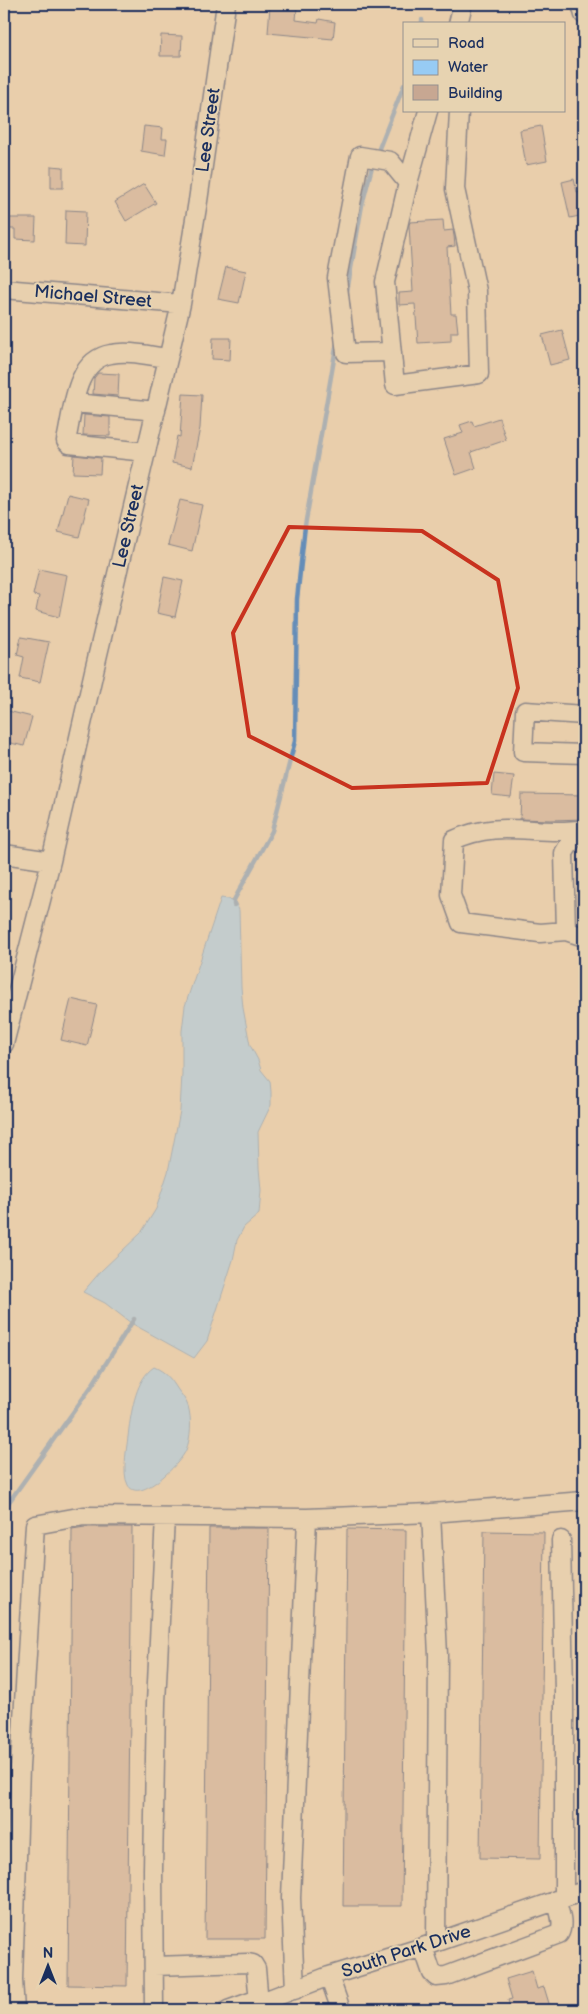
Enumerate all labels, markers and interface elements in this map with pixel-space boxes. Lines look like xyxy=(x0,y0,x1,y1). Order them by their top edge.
legend xyxy=(403,22,566,112)
text: Road xyxy=(448,34,484,53)
text: Water xyxy=(448,58,488,77)
text: Building xyxy=(448,84,503,103)
street label: Lee Street xyxy=(192,86,225,174)
street label: Michael Street xyxy=(33,281,153,312)
street label: Lee Street xyxy=(109,482,148,570)
street label: South Park Drive xyxy=(339,1921,474,1982)
north arrow xyxy=(22,1942,72,1992)
text: N xyxy=(43,1945,53,1962)

